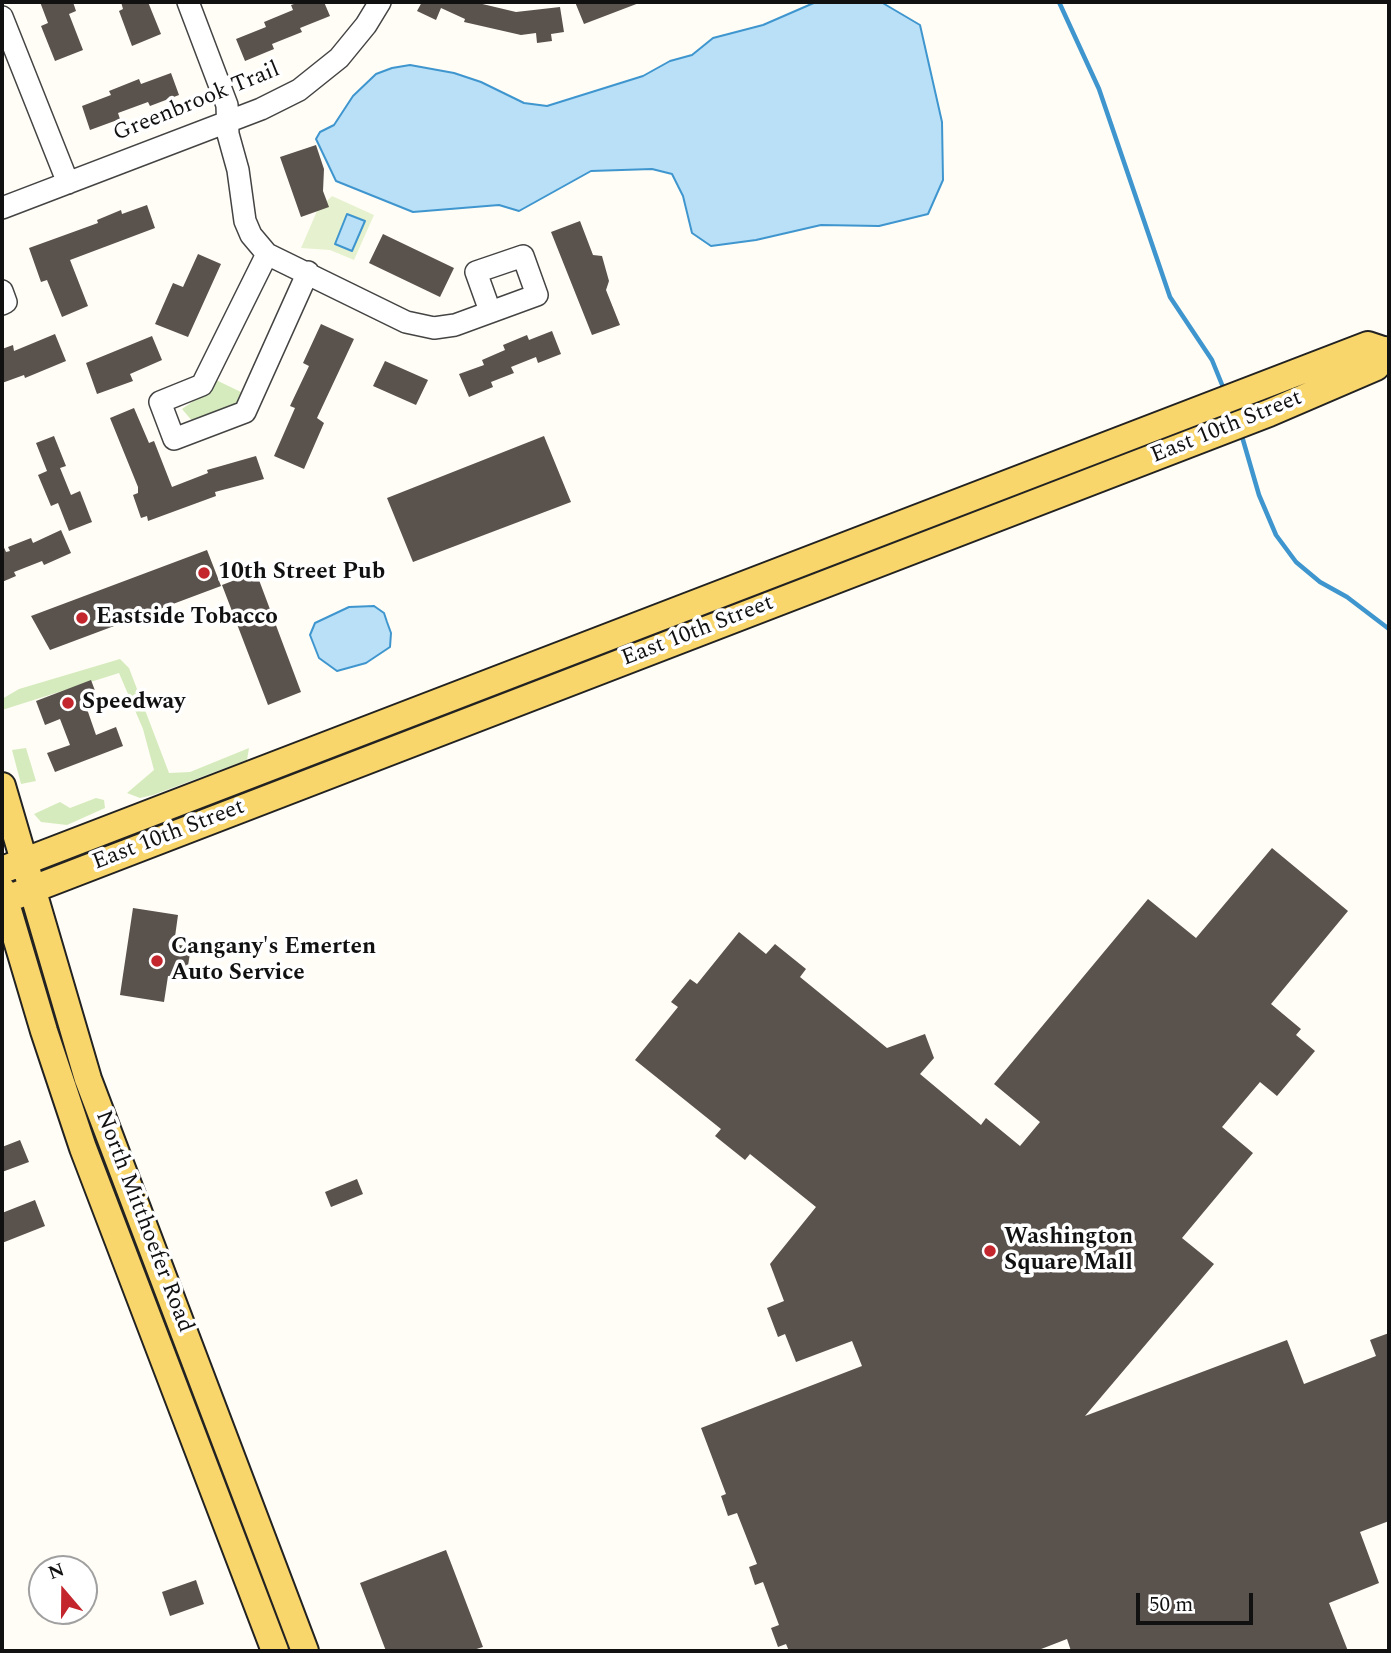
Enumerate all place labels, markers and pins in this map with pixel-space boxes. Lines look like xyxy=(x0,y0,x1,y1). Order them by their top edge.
place label: 10th Street Pub xyxy=(218,559,385,587)
marker: 10th Street Pub xyxy=(196,565,212,581)
place label: Eastside Tobacco xyxy=(96,604,278,632)
marker: Eastside Tobacco xyxy=(74,610,90,626)
place label: Speedway xyxy=(82,689,185,717)
marker: Speedway xyxy=(60,695,76,711)
place label: Cangany's Emerten Auto Service xyxy=(171,934,376,988)
marker: Cangany's Emerten Auto Service xyxy=(149,953,165,969)
place label: Washington Square Mall xyxy=(1004,1224,1133,1278)
marker: Washington Square Mall xyxy=(982,1243,998,1259)

